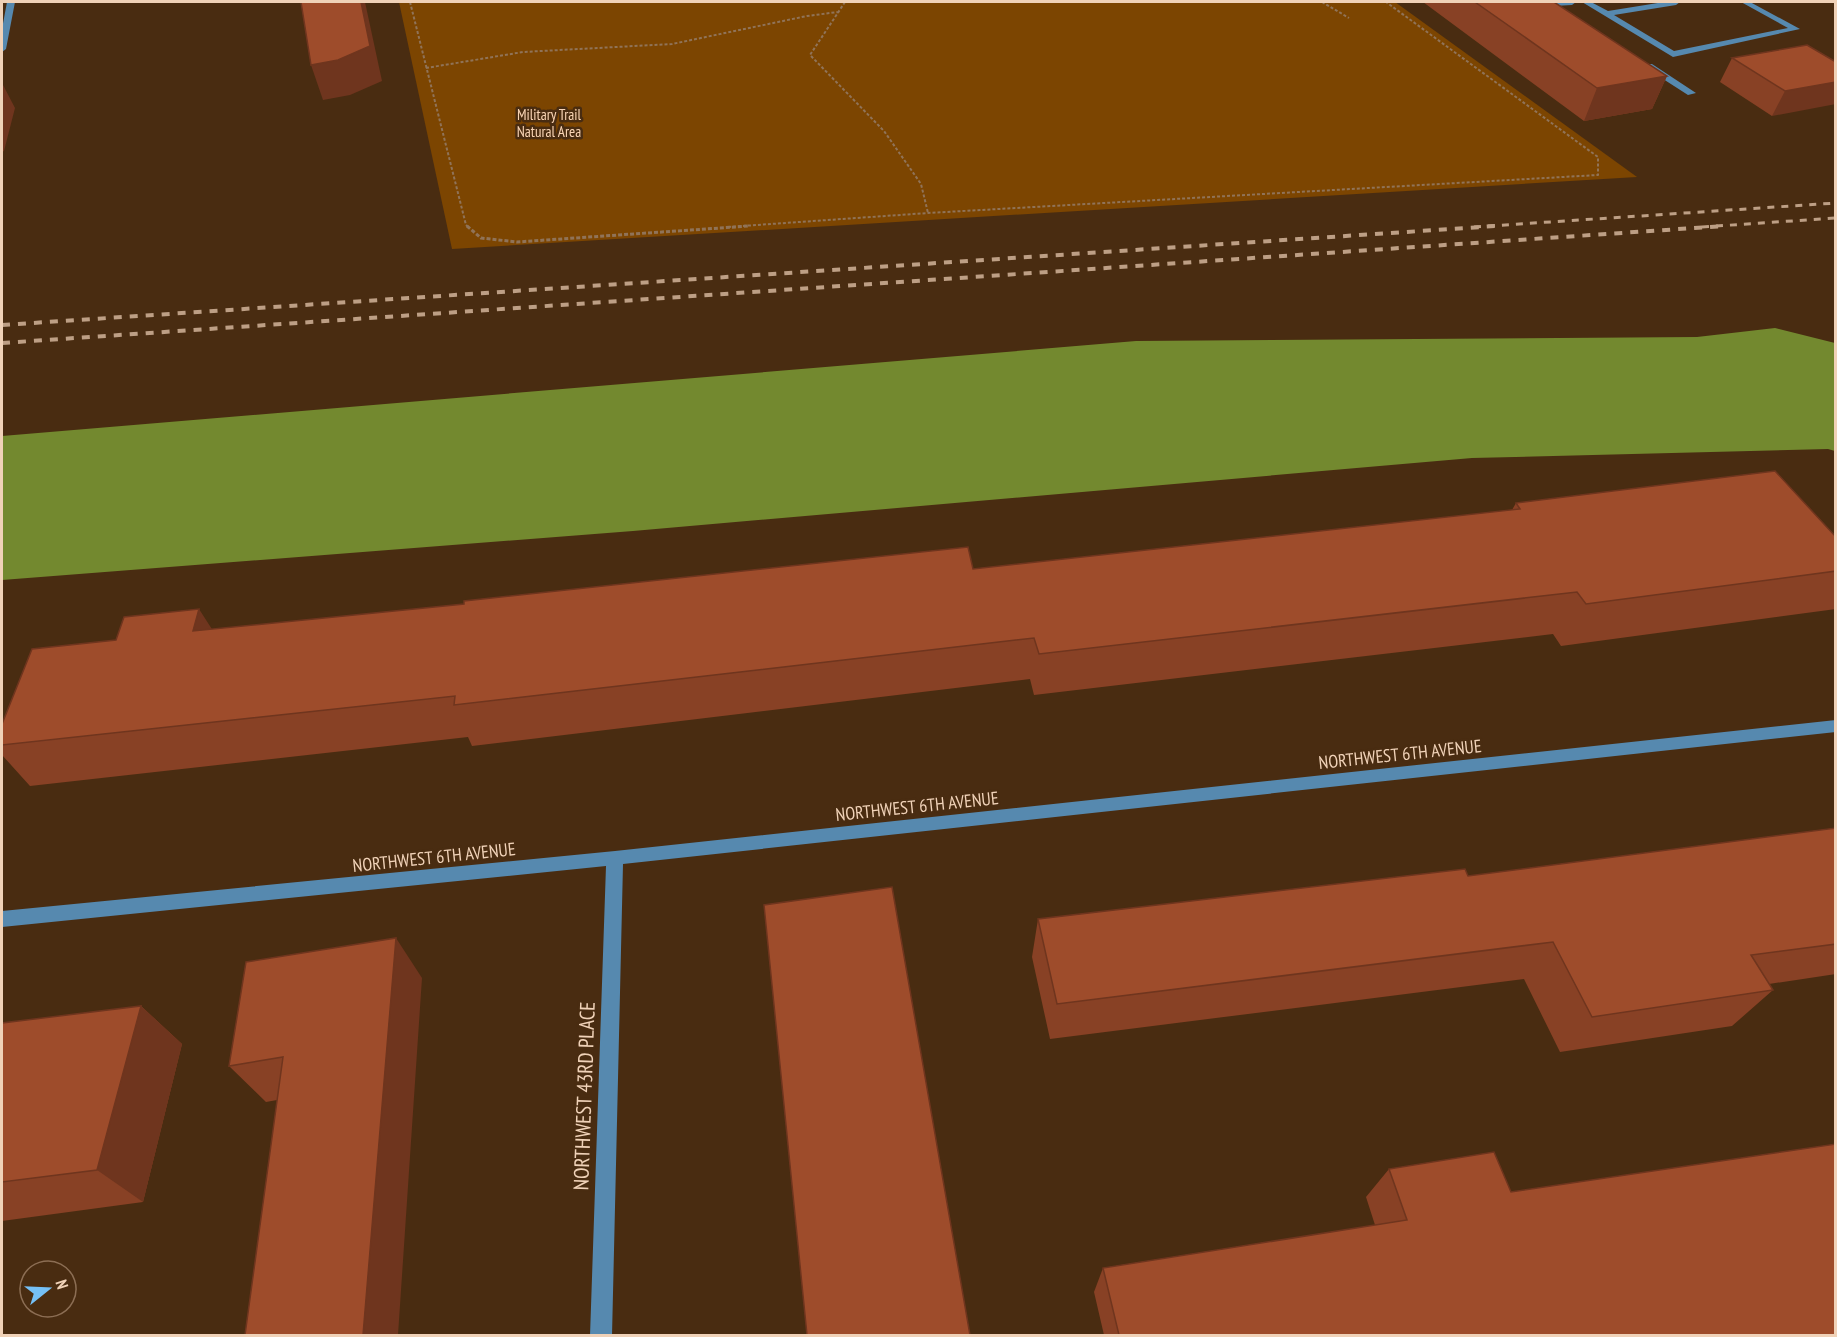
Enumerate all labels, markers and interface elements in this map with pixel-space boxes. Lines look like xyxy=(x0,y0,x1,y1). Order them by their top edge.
park label: Military Trail Natural Area xyxy=(517,105,582,141)
street label: NORTHWEST 6TH AVENUE xyxy=(1317,734,1483,774)
street label: NORTHWEST 6TH AVENUE xyxy=(834,786,1000,826)
street label: NORTHWEST 6TH AVENUE xyxy=(351,837,517,877)
street label: NORTHWEST 43RD PLACE xyxy=(567,1001,601,1191)
north arrow xyxy=(18,1259,78,1319)
text: N xyxy=(51,1277,73,1292)

